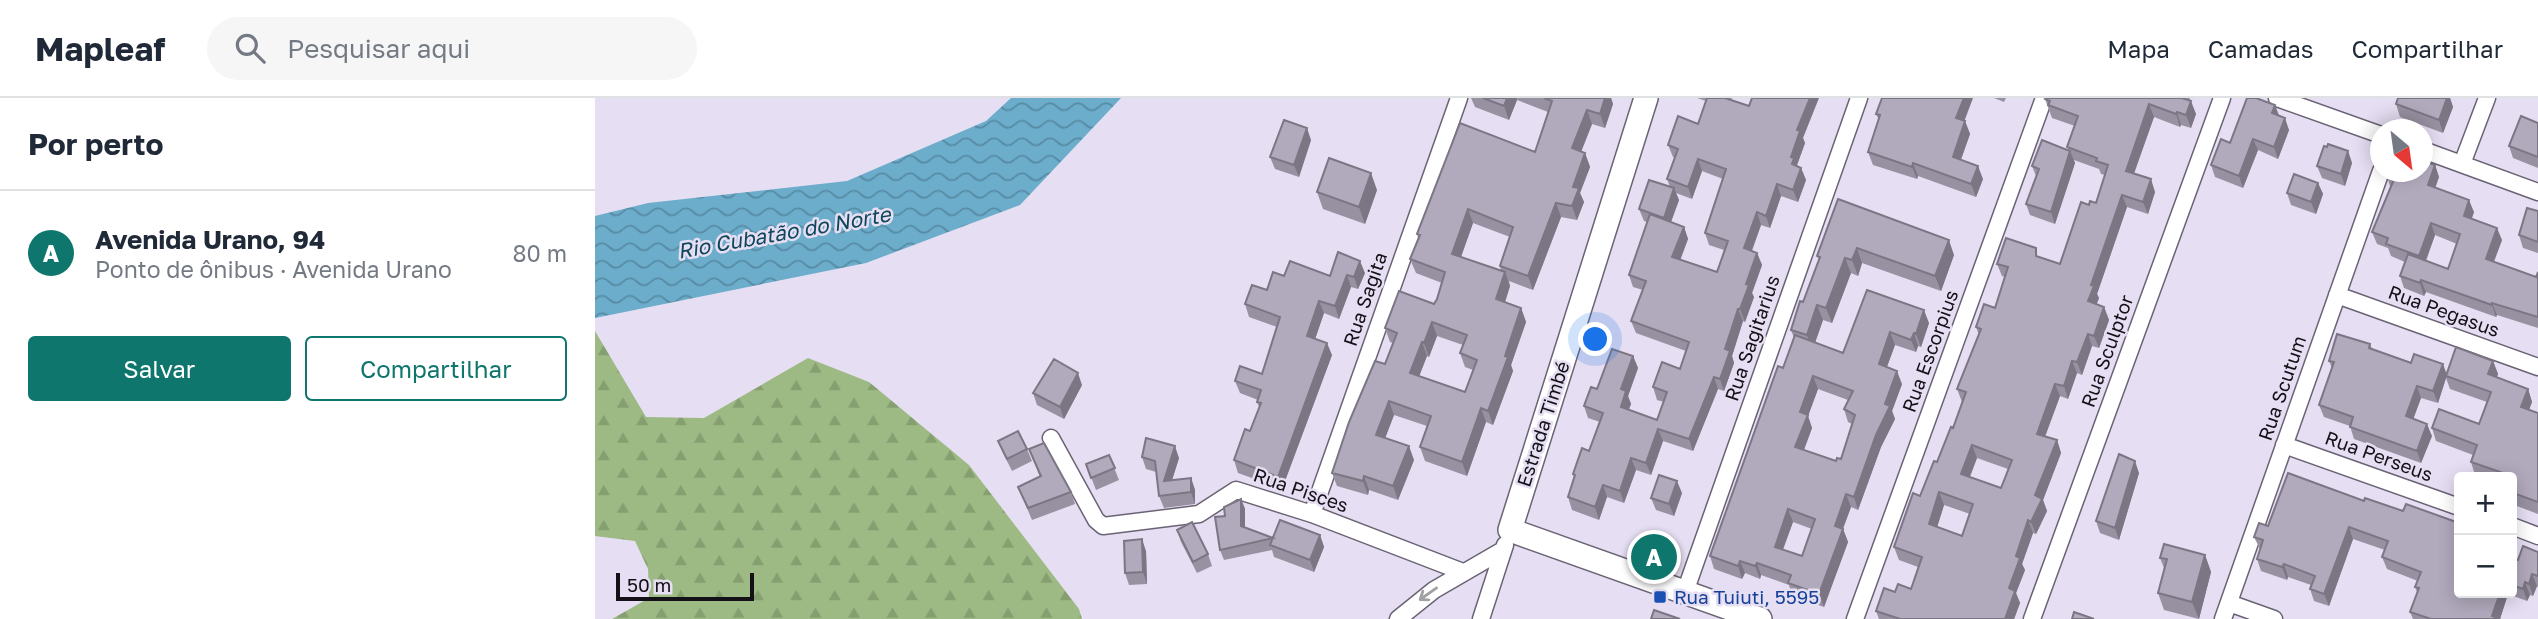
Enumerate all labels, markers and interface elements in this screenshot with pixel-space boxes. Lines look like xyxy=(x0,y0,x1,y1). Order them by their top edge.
search box xyxy=(207,17,697,80)
text: Mapleaf xyxy=(35,29,165,68)
icon: search xyxy=(231,29,269,67)
text: Pesquisar aqui xyxy=(287,33,470,64)
text: Mapa xyxy=(2107,34,2170,63)
text: Camadas xyxy=(2208,34,2313,63)
text: Compartilhar xyxy=(2351,34,2503,63)
north arrow xyxy=(2370,119,2433,182)
text: Por perto xyxy=(28,126,163,162)
water label: Rio Cubatão do Norte xyxy=(675,200,894,264)
text: Avenida Urano, 94 xyxy=(95,224,325,255)
text: A xyxy=(43,239,59,267)
text: 80 m xyxy=(513,239,567,267)
street label: Rua Sagita xyxy=(1338,249,1391,349)
text: Ponto de ônibus · Avenida Urano xyxy=(95,255,452,283)
street label: Rua Sagitarius xyxy=(1719,272,1784,404)
street label: Rua Pegasus xyxy=(2385,280,2503,341)
street label: Rua Escorpius xyxy=(1897,286,1962,415)
street label: Rua Sculptor xyxy=(2076,291,2138,410)
your location xyxy=(1578,322,1612,356)
street label: Rua Scutum xyxy=(2253,332,2310,443)
button: Salvar xyxy=(28,336,291,401)
button: Compartilhar xyxy=(305,336,567,401)
street label: Estrada Timbé xyxy=(1511,358,1574,490)
street label: Rua Perseus xyxy=(2322,425,2436,486)
street label: Rua Pisces xyxy=(1251,463,1352,516)
map controls xyxy=(2454,472,2517,598)
button: + xyxy=(2454,472,2517,535)
pin: A xyxy=(1631,531,1677,583)
button: − xyxy=(2454,535,2517,598)
scale bar xyxy=(616,570,754,602)
text: 50 m xyxy=(627,573,671,596)
place label: Rua Tuiuti, 5595 xyxy=(1674,585,1819,608)
one-way arrow xyxy=(1419,587,1438,602)
marker: Rua Tuiuti, 5595 xyxy=(1652,589,1668,605)

